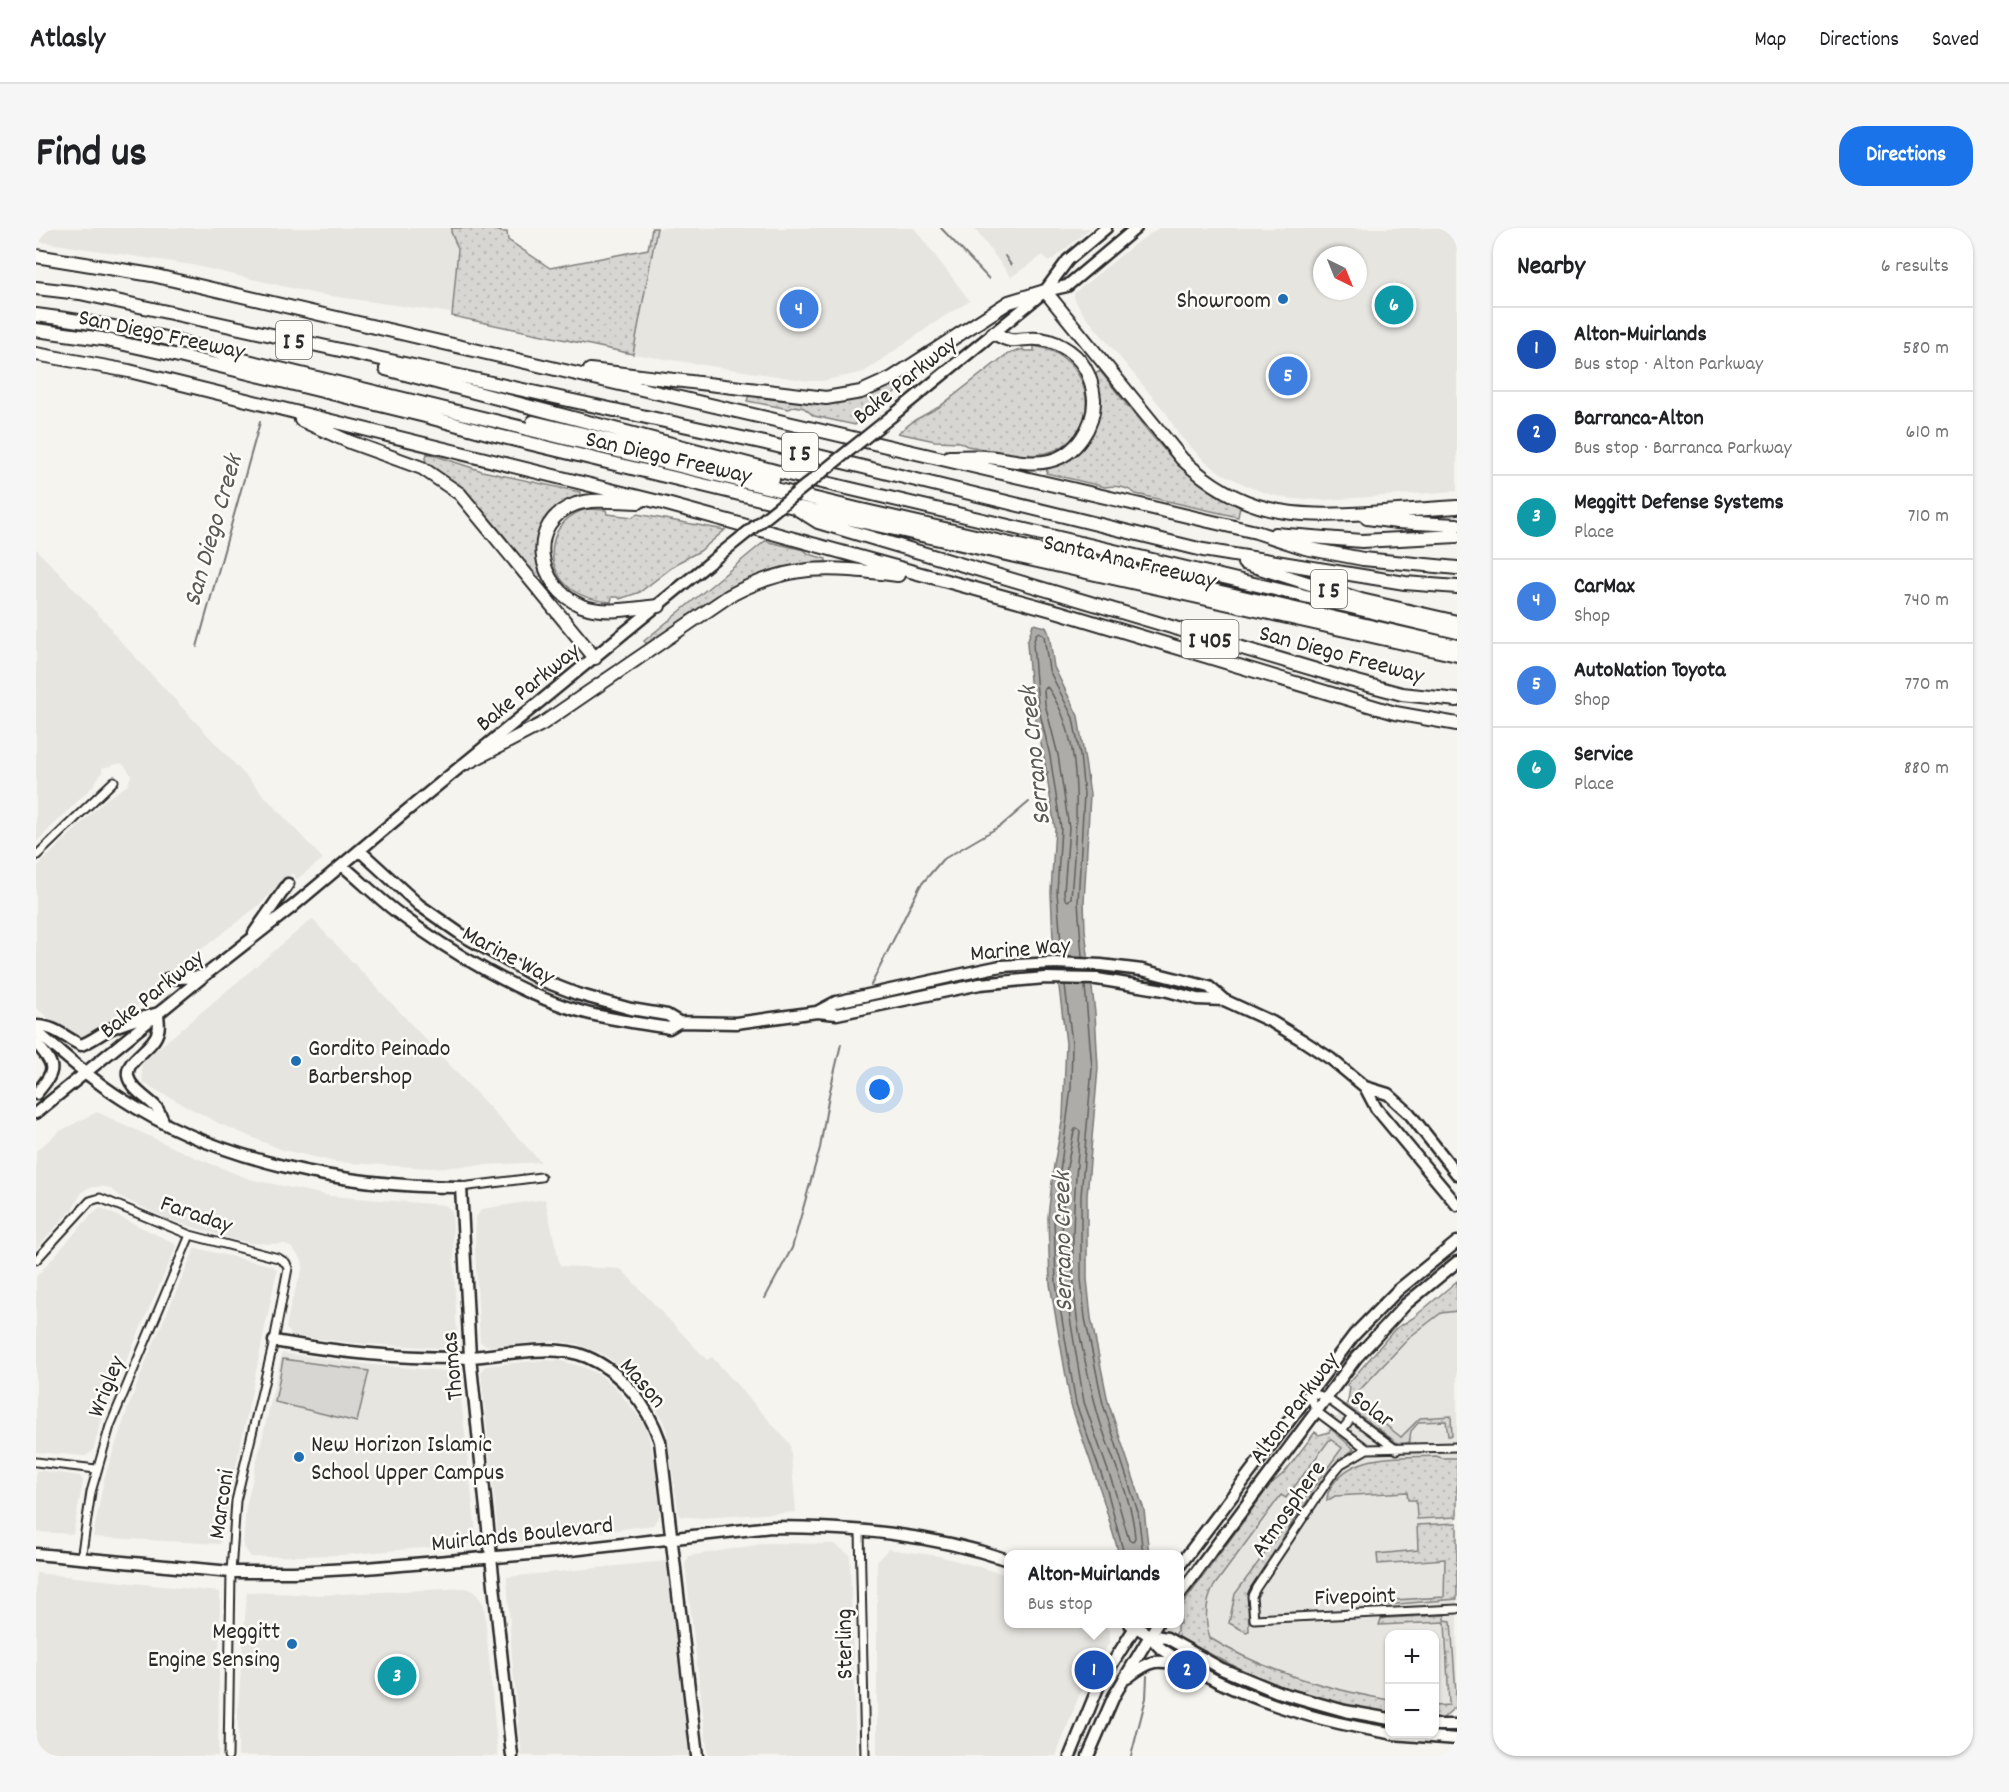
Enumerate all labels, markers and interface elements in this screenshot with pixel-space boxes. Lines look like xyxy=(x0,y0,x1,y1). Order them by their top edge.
text: Atlasly xyxy=(30,21,105,61)
text: Map xyxy=(1755,26,1786,56)
text: Directions xyxy=(1819,26,1899,56)
text: Saved xyxy=(1932,26,1979,56)
text: Find us xyxy=(36,126,147,186)
button: Directions xyxy=(1839,126,1973,186)
north arrow xyxy=(1313,246,1367,300)
text: Nearby xyxy=(1517,249,1585,286)
text: 6 results xyxy=(1881,253,1949,281)
pin: 6 xyxy=(1374,282,1414,328)
place label: Showroom xyxy=(1177,285,1271,319)
pin: 4 xyxy=(780,286,819,332)
marker: Showroom xyxy=(1276,292,1290,306)
street label: San Diego Freeway xyxy=(75,302,249,370)
text: Alton-Muirlands xyxy=(1574,320,1707,351)
road number: I 5 xyxy=(276,321,312,359)
street label: Bake Parkway xyxy=(846,328,966,434)
text: 1 xyxy=(1534,335,1539,363)
text: 580 m xyxy=(1903,335,1949,363)
text: Bus stop · Alton Parkway xyxy=(1574,351,1763,379)
pin: 5 xyxy=(1268,354,1308,398)
text: Barranca-Alton xyxy=(1574,404,1704,435)
text: 2 xyxy=(1532,419,1541,447)
text: 610 m xyxy=(1906,419,1949,447)
street label: San Diego Freeway xyxy=(582,423,756,495)
road number: I 5 xyxy=(782,433,818,471)
text: Bus stop · Barranca Parkway xyxy=(1574,435,1792,463)
water label: San Diego Creek xyxy=(175,449,254,611)
text: Meggitt Defense Systems xyxy=(1574,488,1784,519)
text: 3 xyxy=(1532,503,1541,531)
text: 710 m xyxy=(1908,503,1949,531)
text: Place xyxy=(1574,519,1614,547)
street label: Santa Ana Freeway xyxy=(1039,526,1220,600)
road number: I 5 xyxy=(1311,570,1347,608)
text: CarMax xyxy=(1574,572,1635,603)
text: 4 xyxy=(1532,587,1541,615)
text: 740 m xyxy=(1904,587,1949,615)
text: Shop xyxy=(1574,603,1610,631)
street label: San Diego Freeway xyxy=(1255,618,1429,695)
road number: I 405 xyxy=(1182,620,1238,658)
street label: Bake Parkway xyxy=(469,635,589,741)
text: AutoNation Toyota xyxy=(1574,656,1725,687)
text: 5 xyxy=(1532,671,1541,699)
text: 770 m xyxy=(1904,671,1949,699)
water label: Serrano Creek xyxy=(1011,682,1062,827)
text: Shop xyxy=(1574,687,1610,715)
text: Service xyxy=(1574,740,1633,771)
text: 6 xyxy=(1532,755,1541,783)
text: 880 m xyxy=(1904,755,1949,783)
text: Place xyxy=(1574,771,1614,799)
street label: Marine Way xyxy=(455,918,561,996)
street label: Marine Way xyxy=(969,930,1073,972)
street label: Bake Parkway xyxy=(93,942,213,1048)
place label: Gordito Peinado Barbershop xyxy=(308,1033,451,1095)
marker: Gordito Peinado Barbershop xyxy=(289,1054,303,1068)
your location xyxy=(865,1075,894,1104)
water label: Serrano Creek xyxy=(1045,1169,1084,1312)
street label: Faraday xyxy=(155,1188,238,1244)
street label: Thomas xyxy=(434,1330,474,1402)
street label: Alton Parkway xyxy=(1242,1345,1350,1472)
street label: Wrigley xyxy=(80,1350,136,1423)
street label: Mason xyxy=(610,1351,673,1417)
street label: Solar xyxy=(1342,1383,1400,1438)
place label: New Horizon Islamic School Upper Campus xyxy=(311,1429,505,1491)
marker: New Horizon Islamic School Upper Campus xyxy=(292,1450,306,1464)
street label: Atmosphere xyxy=(1244,1454,1335,1565)
street label: Marconi xyxy=(201,1467,245,1541)
street label: Muirlands Boulevard xyxy=(430,1510,615,1562)
popup xyxy=(1004,1550,1184,1628)
text: Alton-Muirlands xyxy=(1028,1560,1160,1591)
street label: Fivepoint xyxy=(1314,1580,1397,1616)
text: Bus stop xyxy=(1028,1591,1093,1619)
street label: Sterling xyxy=(828,1608,864,1680)
place label: Meggitt Engine Sensing xyxy=(148,1616,280,1678)
map controls xyxy=(1385,1630,1439,1738)
button: + xyxy=(1385,1630,1439,1684)
marker: Meggitt Engine Sensing xyxy=(285,1637,299,1651)
pin: 1 xyxy=(1074,1648,1114,1692)
pin: 2 xyxy=(1168,1648,1206,1692)
pin: 3 xyxy=(378,1654,416,1698)
button: − xyxy=(1385,1684,1439,1738)

